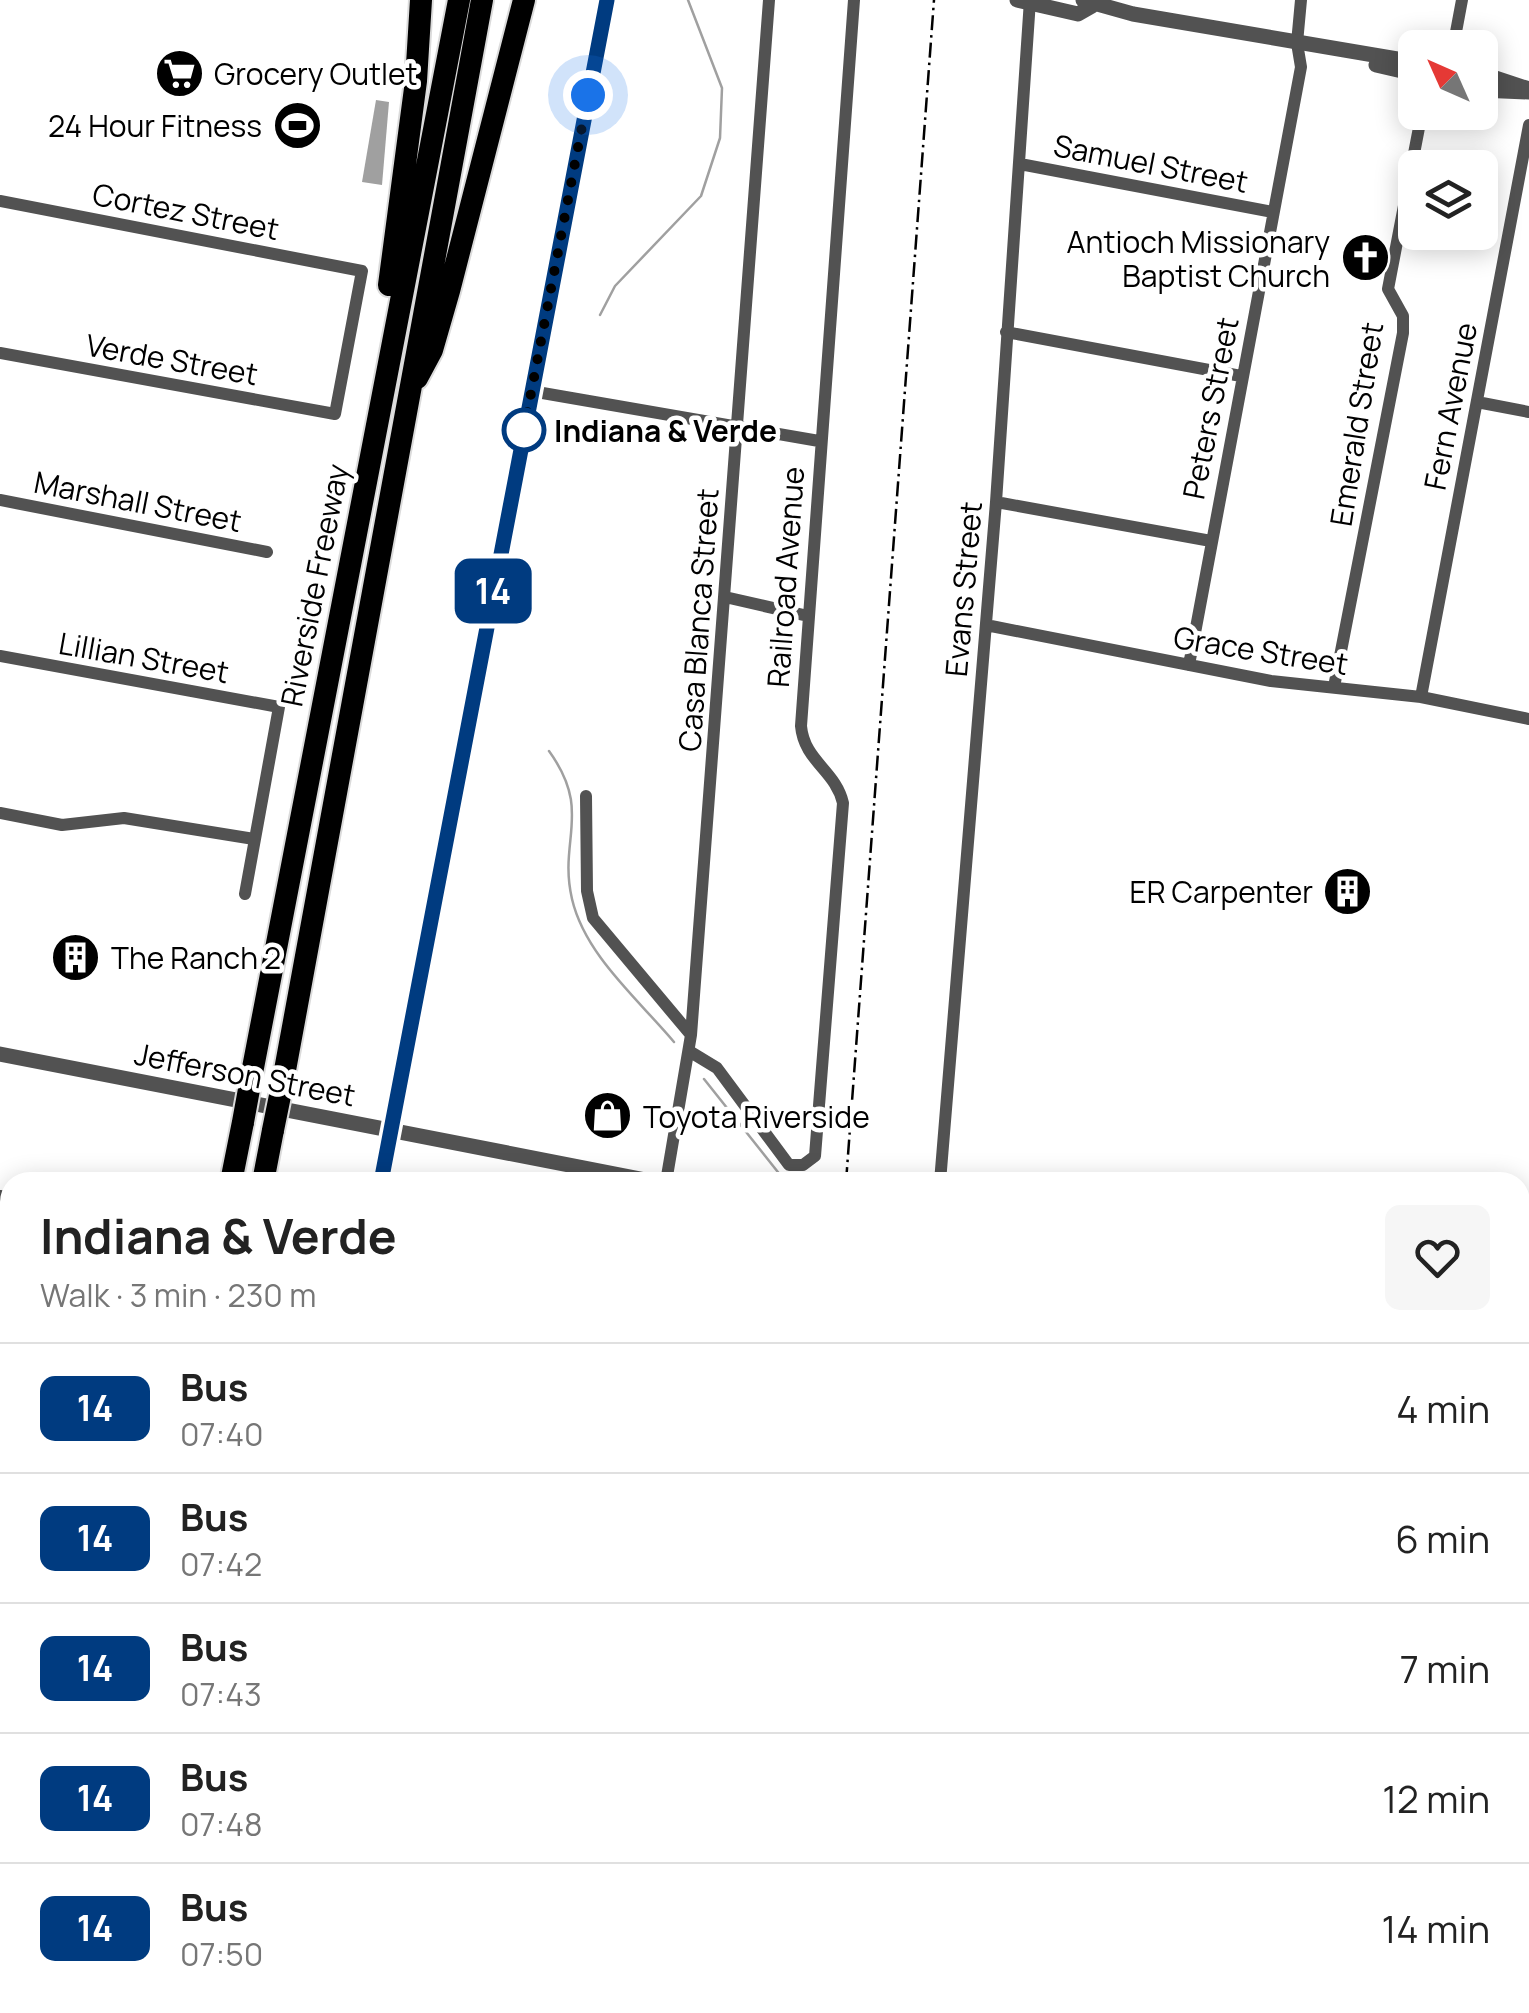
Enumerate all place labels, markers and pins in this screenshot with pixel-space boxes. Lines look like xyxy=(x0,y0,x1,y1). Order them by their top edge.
supermarket icon: Grocery Outlet xyxy=(153,47,205,99)
place label: Grocery Outlet xyxy=(214,53,418,94)
sports icon: 24 Hour Fitness xyxy=(271,99,323,151)
place label: 24 Hour Fitness xyxy=(48,105,262,146)
place label: Antioch Missionary Baptist Church xyxy=(1067,221,1330,296)
church icon: Antioch Missionary Baptist Church xyxy=(1339,232,1391,284)
marker: Indiana & Verde xyxy=(503,409,545,451)
place label: Indiana & Verde xyxy=(554,410,777,451)
building icon: ER Carpenter xyxy=(1322,865,1374,917)
place label: ER Carpenter xyxy=(1130,871,1313,912)
building icon: The Ranch 2 xyxy=(50,931,102,983)
place label: The Ranch 2 xyxy=(111,937,281,978)
shop icon: Toyota Riverside xyxy=(582,1090,634,1142)
place label: Toyota Riverside xyxy=(643,1096,870,1137)

